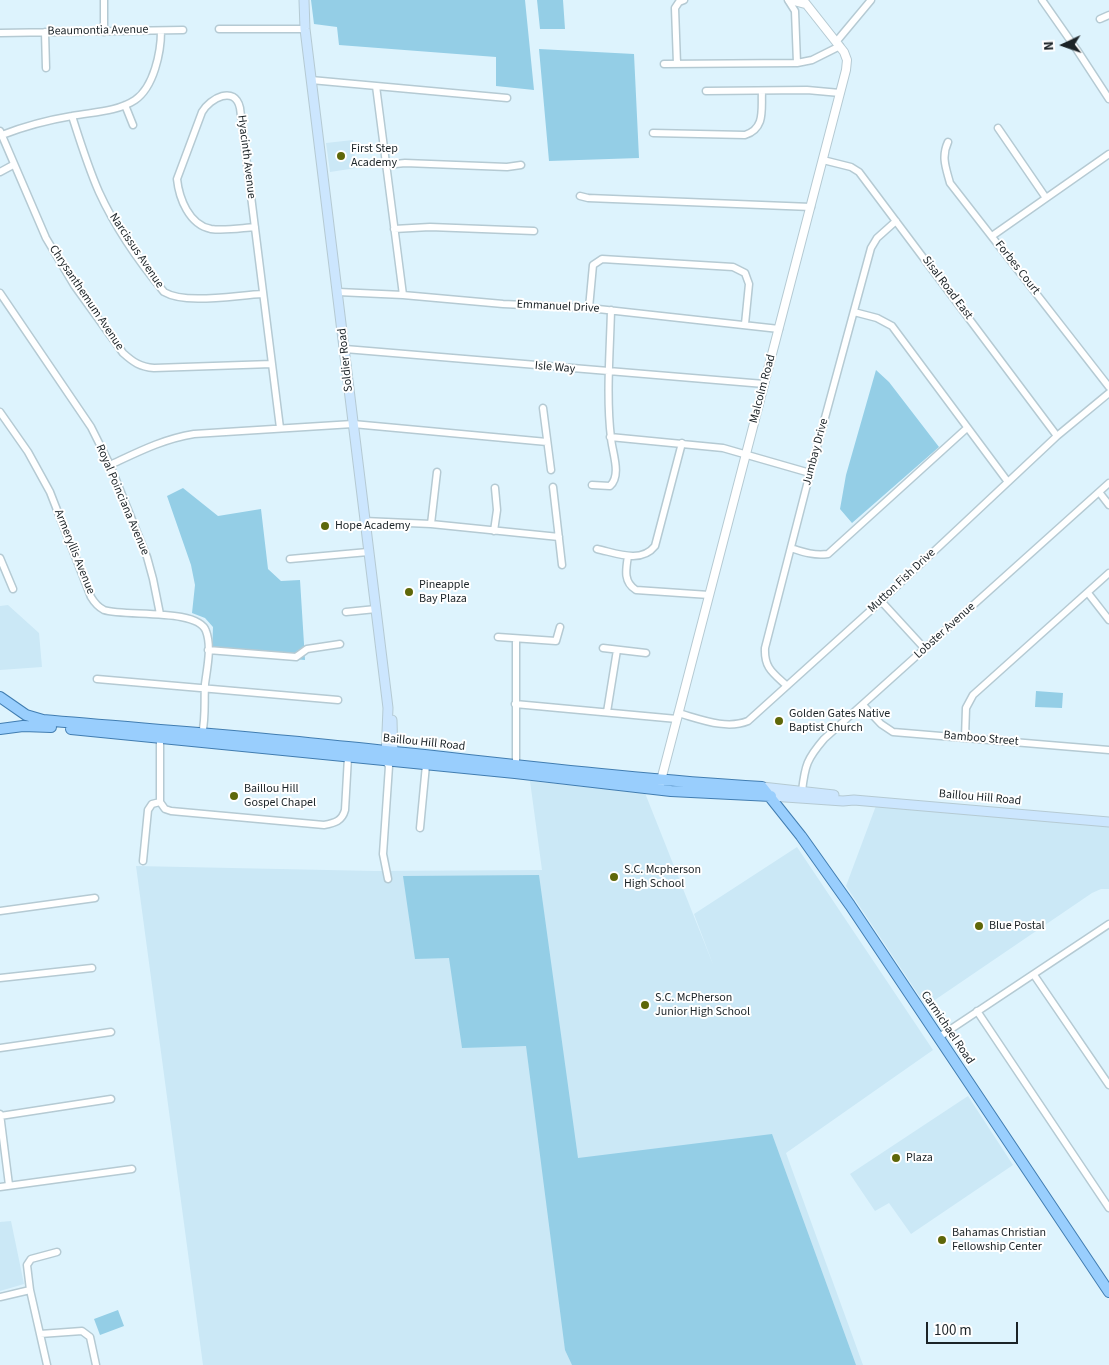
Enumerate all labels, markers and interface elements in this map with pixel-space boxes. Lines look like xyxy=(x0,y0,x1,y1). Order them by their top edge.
north arrow xyxy=(1039,20,1089,70)
street label: Beaumontia Avenue xyxy=(47,23,149,39)
text: N xyxy=(1039,41,1059,51)
street label: Hyacinth Avenue xyxy=(234,114,258,200)
place label: First Step Academy xyxy=(351,142,398,170)
marker: First Step Academy xyxy=(335,150,347,162)
street label: Narcissus Avenue xyxy=(106,211,166,291)
street label: Forbes Court xyxy=(991,238,1043,298)
street label: Chrysanthemum Avenue xyxy=(46,243,126,353)
street label: Sisal Road East xyxy=(919,254,975,322)
street label: Emmanuel Drive xyxy=(516,298,600,316)
street label: Soldier Road xyxy=(336,327,356,393)
street label: Malcolm Road xyxy=(747,353,779,425)
street label: Isle Way xyxy=(534,359,576,377)
street label: Jumbay Drive xyxy=(800,417,832,487)
street label: Royal Poinciana Avenue xyxy=(92,442,152,558)
street label: Armeryllis Avenue xyxy=(50,508,98,596)
place label: Hope Academy xyxy=(335,519,410,533)
marker: Hope Academy xyxy=(319,520,331,532)
street label: Mutton Fish Drive xyxy=(865,546,939,616)
place label: Pineapple Bay Plaza xyxy=(419,578,469,606)
marker: Pineapple Bay Plaza xyxy=(403,586,415,598)
street label: Lobster Avenue xyxy=(912,600,978,662)
place label: Golden Gates Native Baptist Church xyxy=(789,707,890,735)
marker: Golden Gates Native Baptist Church xyxy=(773,715,785,727)
street label: Bamboo Street xyxy=(943,729,1019,749)
street label: Baillou Hill Road xyxy=(382,732,466,754)
place label: Baillou Hill Gospel Chapel xyxy=(244,782,316,810)
street label: Baillou Hill Road xyxy=(938,787,1022,809)
marker: Baillou Hill Gospel Chapel xyxy=(228,790,240,802)
place label: S.C. Mcpherson High School xyxy=(624,863,701,891)
marker: S.C. Mcpherson High School xyxy=(608,871,620,883)
place label: Blue Postal xyxy=(989,919,1045,933)
marker: Blue Postal xyxy=(973,920,985,932)
street label: Carmichael Road xyxy=(917,989,977,1067)
place label: S.C. McPherson Junior High School xyxy=(655,991,750,1019)
marker: S.C. McPherson Junior High School xyxy=(639,999,651,1011)
place label: Plaza xyxy=(906,1151,933,1165)
marker: Plaza xyxy=(890,1152,902,1164)
place label: Bahamas Christian Fellowship Center xyxy=(952,1226,1046,1254)
marker: Bahamas Christian Fellowship Center xyxy=(936,1234,948,1246)
scale bar xyxy=(929,1312,1022,1344)
text: 100 m xyxy=(934,1320,972,1341)

